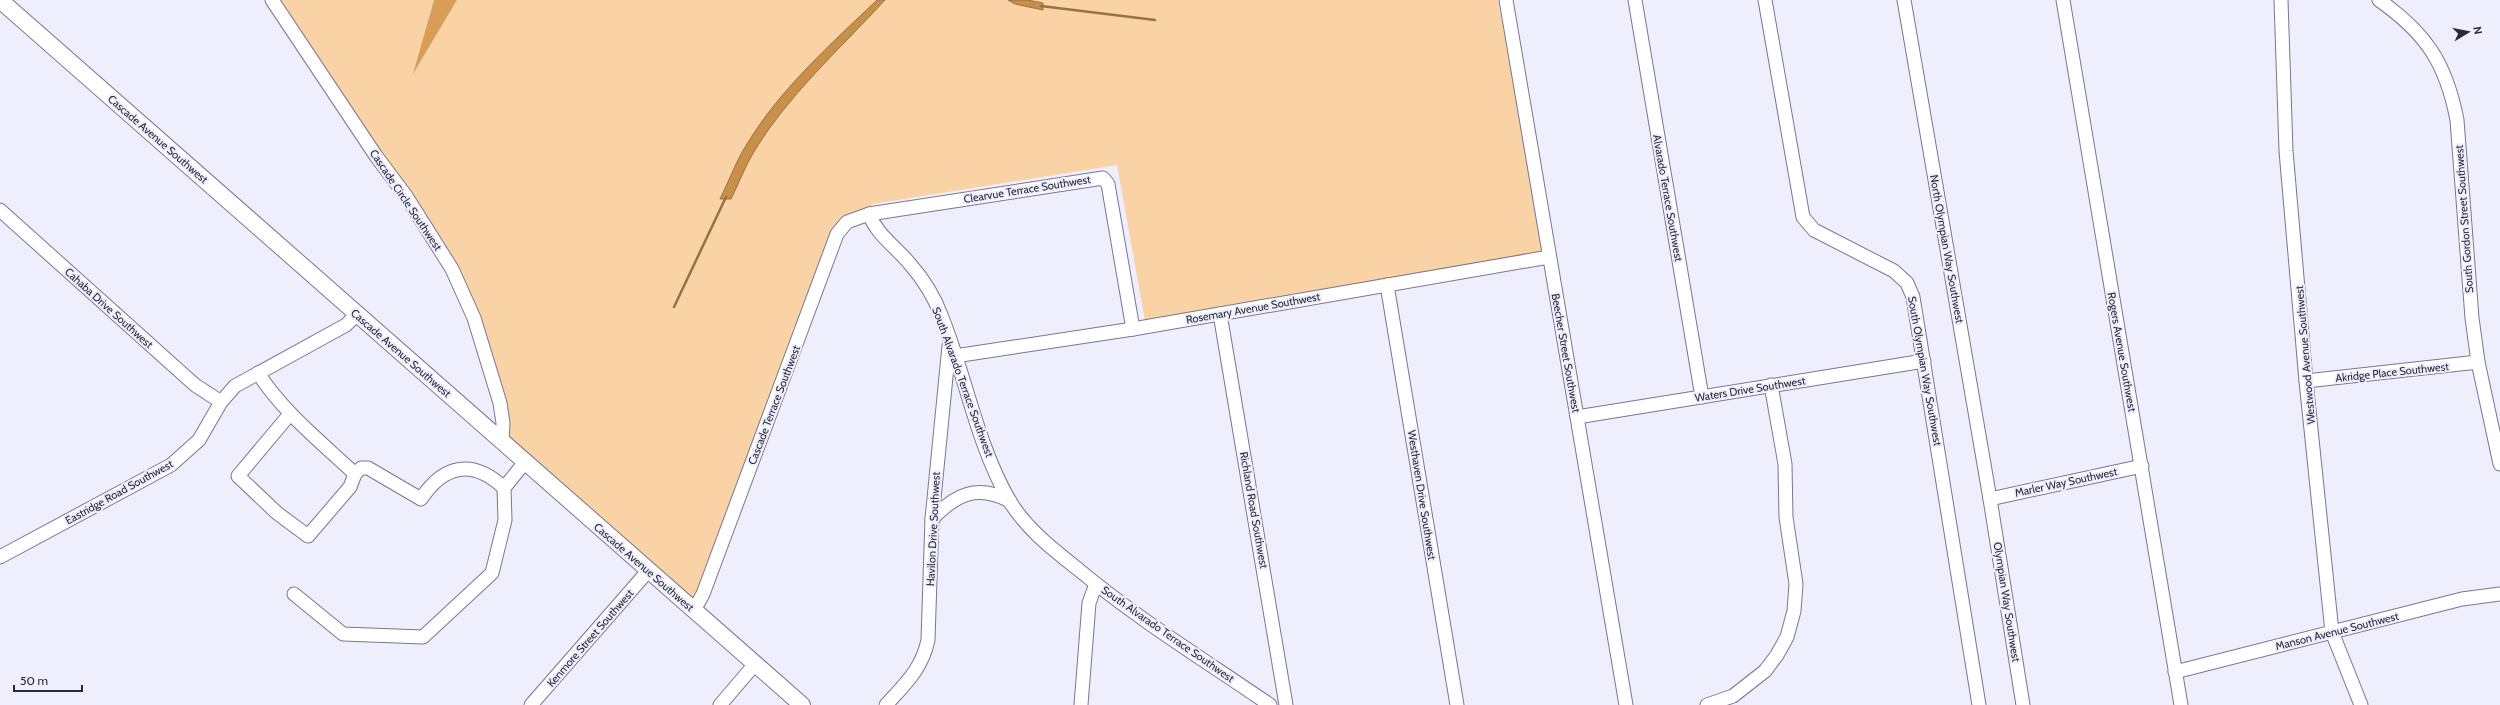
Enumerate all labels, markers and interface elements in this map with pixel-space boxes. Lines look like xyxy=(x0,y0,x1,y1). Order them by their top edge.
north arrow xyxy=(2448,12,2488,52)
text: N xyxy=(2470,25,2485,35)
street label: Cascade Avenue Southwest xyxy=(105,92,211,186)
street label: Alvarado Terrace Southwest xyxy=(1650,133,1686,263)
street label: South Gordon Street Southwest xyxy=(2452,144,2476,293)
street label: Cascade Circle Southwest xyxy=(367,147,445,254)
street label: Clearvue Terrace Southwest xyxy=(962,172,1092,206)
street label: North Olympian Way Southwest xyxy=(1927,174,1967,325)
street label: Cahaba Drive Southwest xyxy=(62,265,156,352)
street label: Westwood Avenue Southwest xyxy=(2292,285,2318,425)
street label: Rosemary Avenue Southwest xyxy=(1185,289,1322,327)
street label: Rogers Avenue Southwest xyxy=(2105,291,2139,413)
street label: Beecher Street Southwest xyxy=(1549,292,1583,414)
street label: South Olympian Way Southwest xyxy=(1905,295,1945,447)
street label: South Alvarado Terrace Southwest xyxy=(929,305,997,459)
street label: Cascade Avenue Southwest xyxy=(348,306,454,400)
street label: Cascade Terrace Southwest xyxy=(745,343,803,467)
street label: Akridge Place Southwest xyxy=(2335,359,2450,385)
street label: Waters Drive Southwest xyxy=(1694,373,1807,405)
street label: Westhaven Drive Southwest xyxy=(1405,429,1439,561)
street label: Richland Road Southwest xyxy=(1237,450,1271,570)
street label: Eastridge Road Southwest xyxy=(63,456,176,527)
street label: Marler Way Southwest xyxy=(2013,464,2119,500)
street label: Havilon Drive Southwest xyxy=(923,471,943,587)
street label: Cascade Avenue Southwest xyxy=(591,520,697,614)
street label: Olympian Way Southwest xyxy=(1991,541,2023,663)
street label: South Alvarado Terrace Southwest xyxy=(1099,583,1237,685)
street label: Kenmore Street Southwest xyxy=(544,586,637,690)
street label: Manson Avenue Southwest xyxy=(2274,609,2400,653)
scale bar xyxy=(14,667,82,693)
text: 50 m xyxy=(20,673,48,688)

